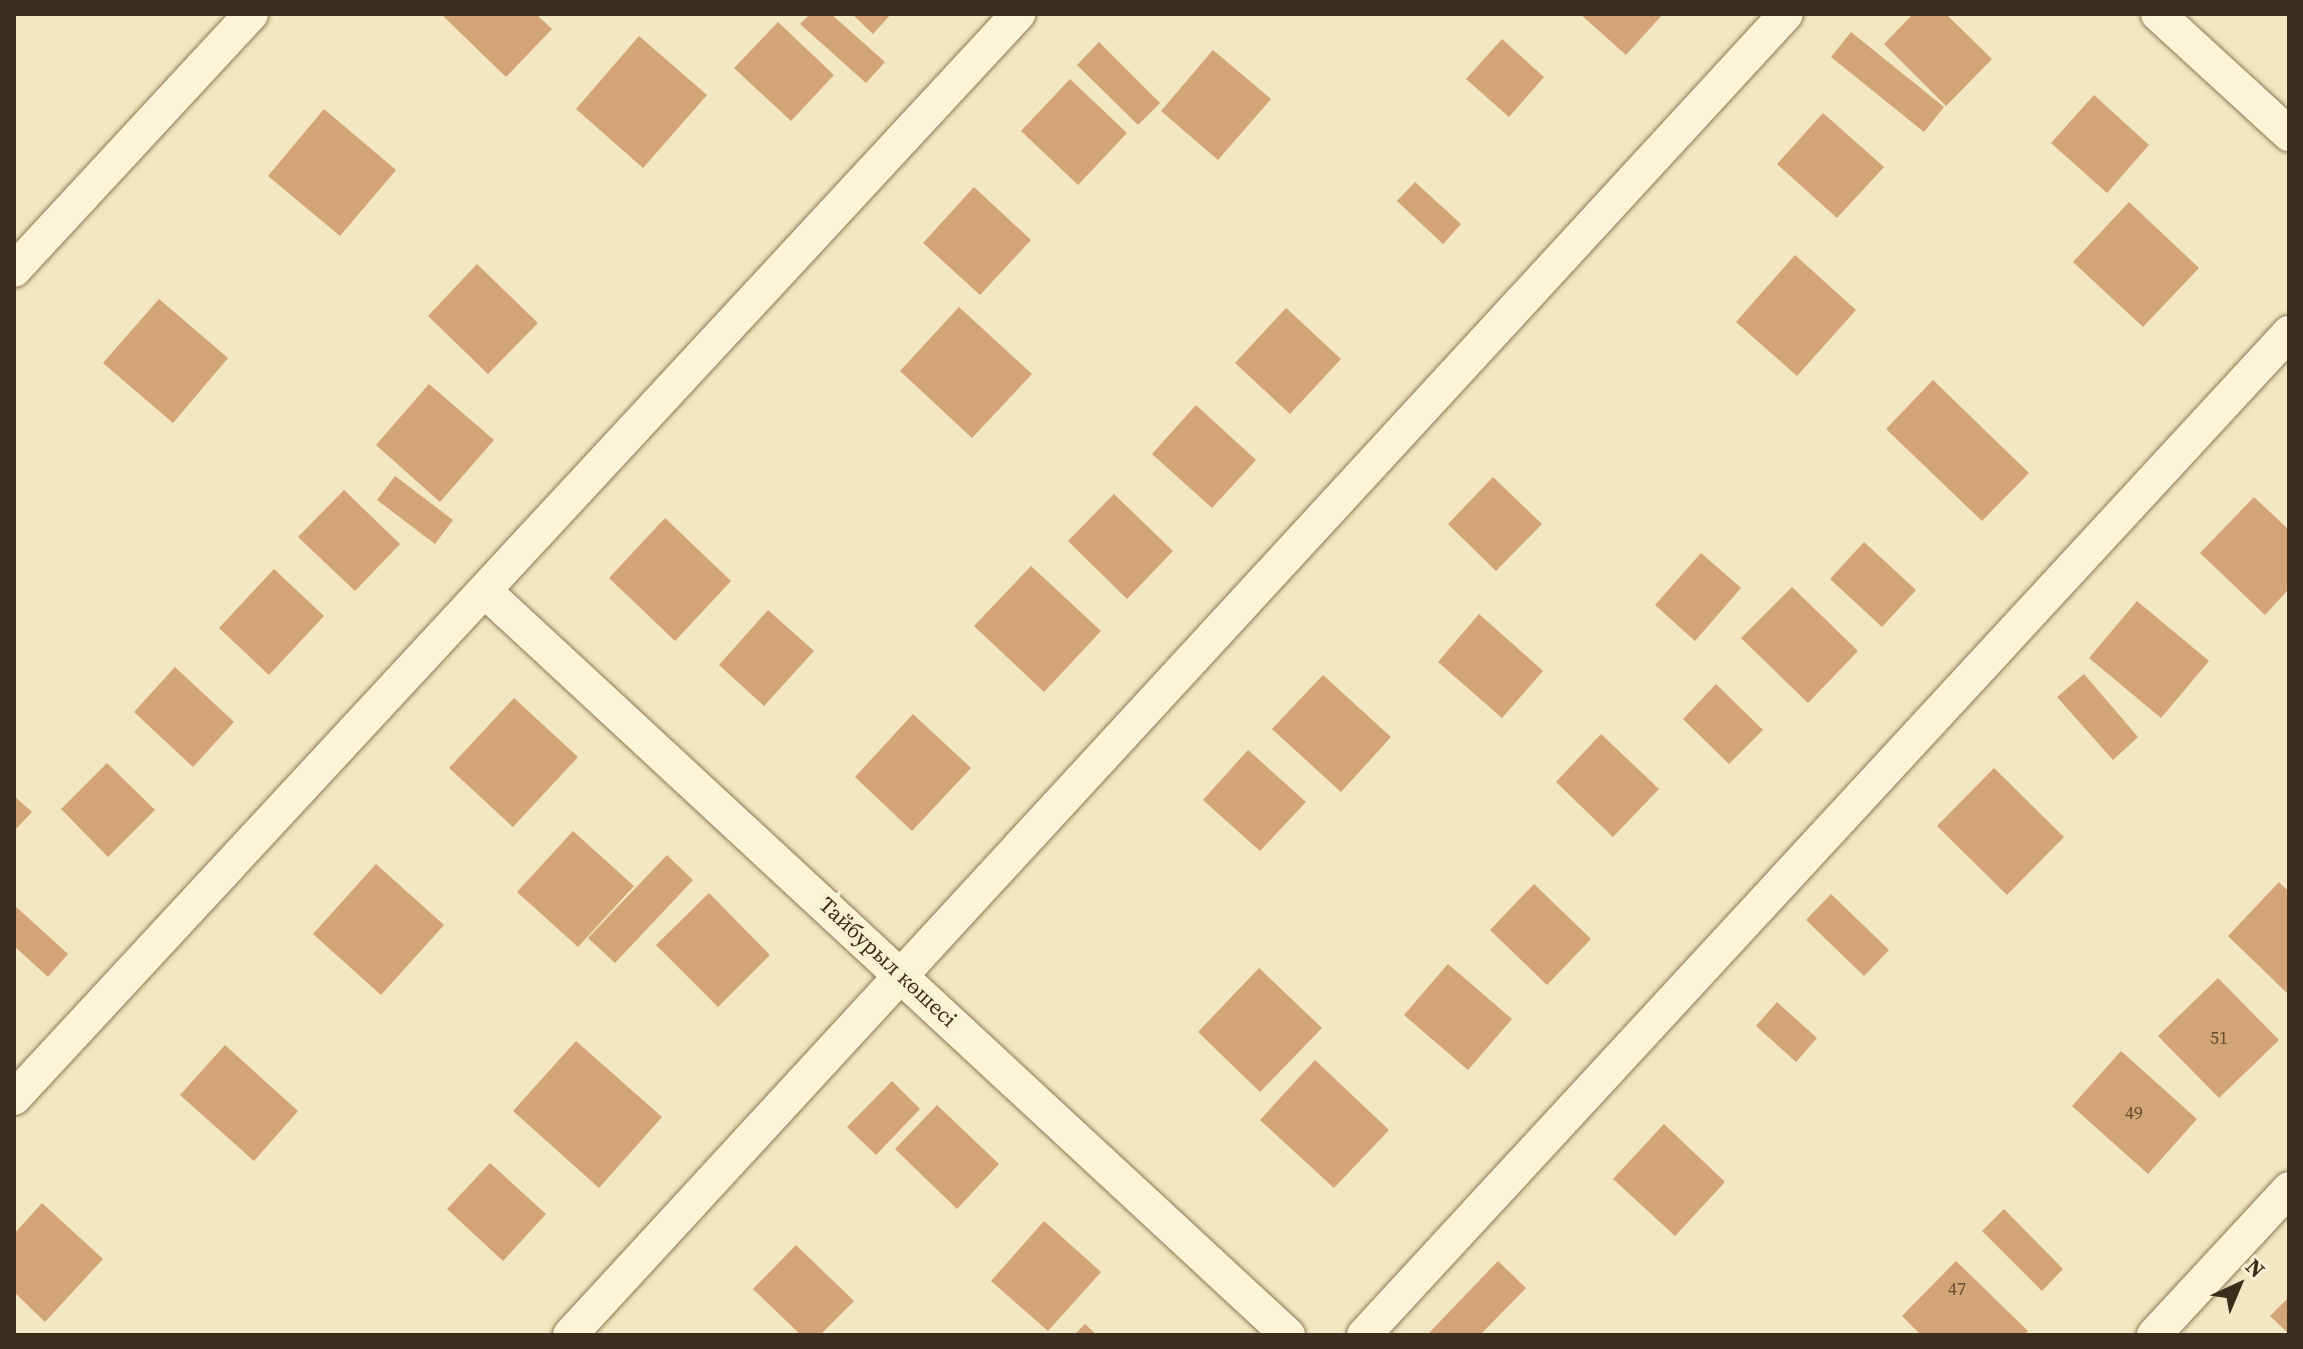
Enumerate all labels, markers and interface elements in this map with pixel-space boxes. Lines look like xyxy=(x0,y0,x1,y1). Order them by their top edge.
street label: Тайбурыл көшесі xyxy=(814,891,962,1033)
house number: 51 xyxy=(2210,1027,2228,1049)
house number: 49 xyxy=(2125,1102,2143,1124)
north arrow xyxy=(2199,1245,2279,1325)
text: N xyxy=(2239,1251,2272,1284)
house number: 47 xyxy=(1948,1278,1966,1300)

